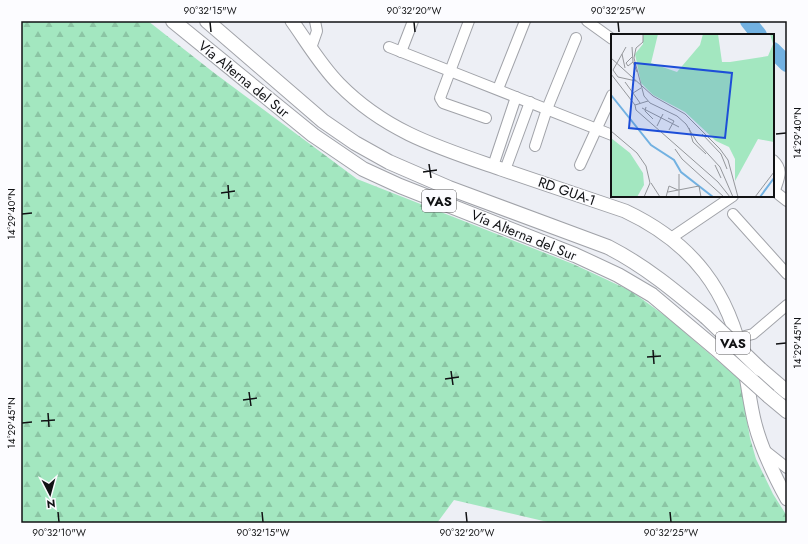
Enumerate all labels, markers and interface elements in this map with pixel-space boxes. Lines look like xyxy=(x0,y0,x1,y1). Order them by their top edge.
text: 90°32'15"W xyxy=(183,3,237,18)
text: 90°32'20"W xyxy=(387,3,441,18)
text: 90°32'25"W xyxy=(591,3,645,18)
inset map xyxy=(611,34,774,197)
street label: Vía Alterna del Sur xyxy=(194,36,294,122)
text: 14°29'40"N xyxy=(790,107,805,159)
street label: RD GUA-1 xyxy=(536,172,598,210)
text: 14°29'40"N xyxy=(4,188,19,240)
road number: VAS xyxy=(422,190,456,212)
street label: Vía Alterna del Sur xyxy=(468,205,580,265)
text: 14°29'45"N xyxy=(790,317,805,369)
road number: VAS xyxy=(716,332,750,354)
text: 14°29'45"N xyxy=(4,397,19,449)
north arrow xyxy=(30,474,70,514)
text: N xyxy=(46,496,56,512)
text: 90°32'10"W xyxy=(32,525,86,540)
text: 90°32'15"W xyxy=(236,525,290,540)
text: 90°32'20"W xyxy=(440,525,494,540)
text: 90°32'25"W xyxy=(644,525,698,540)

